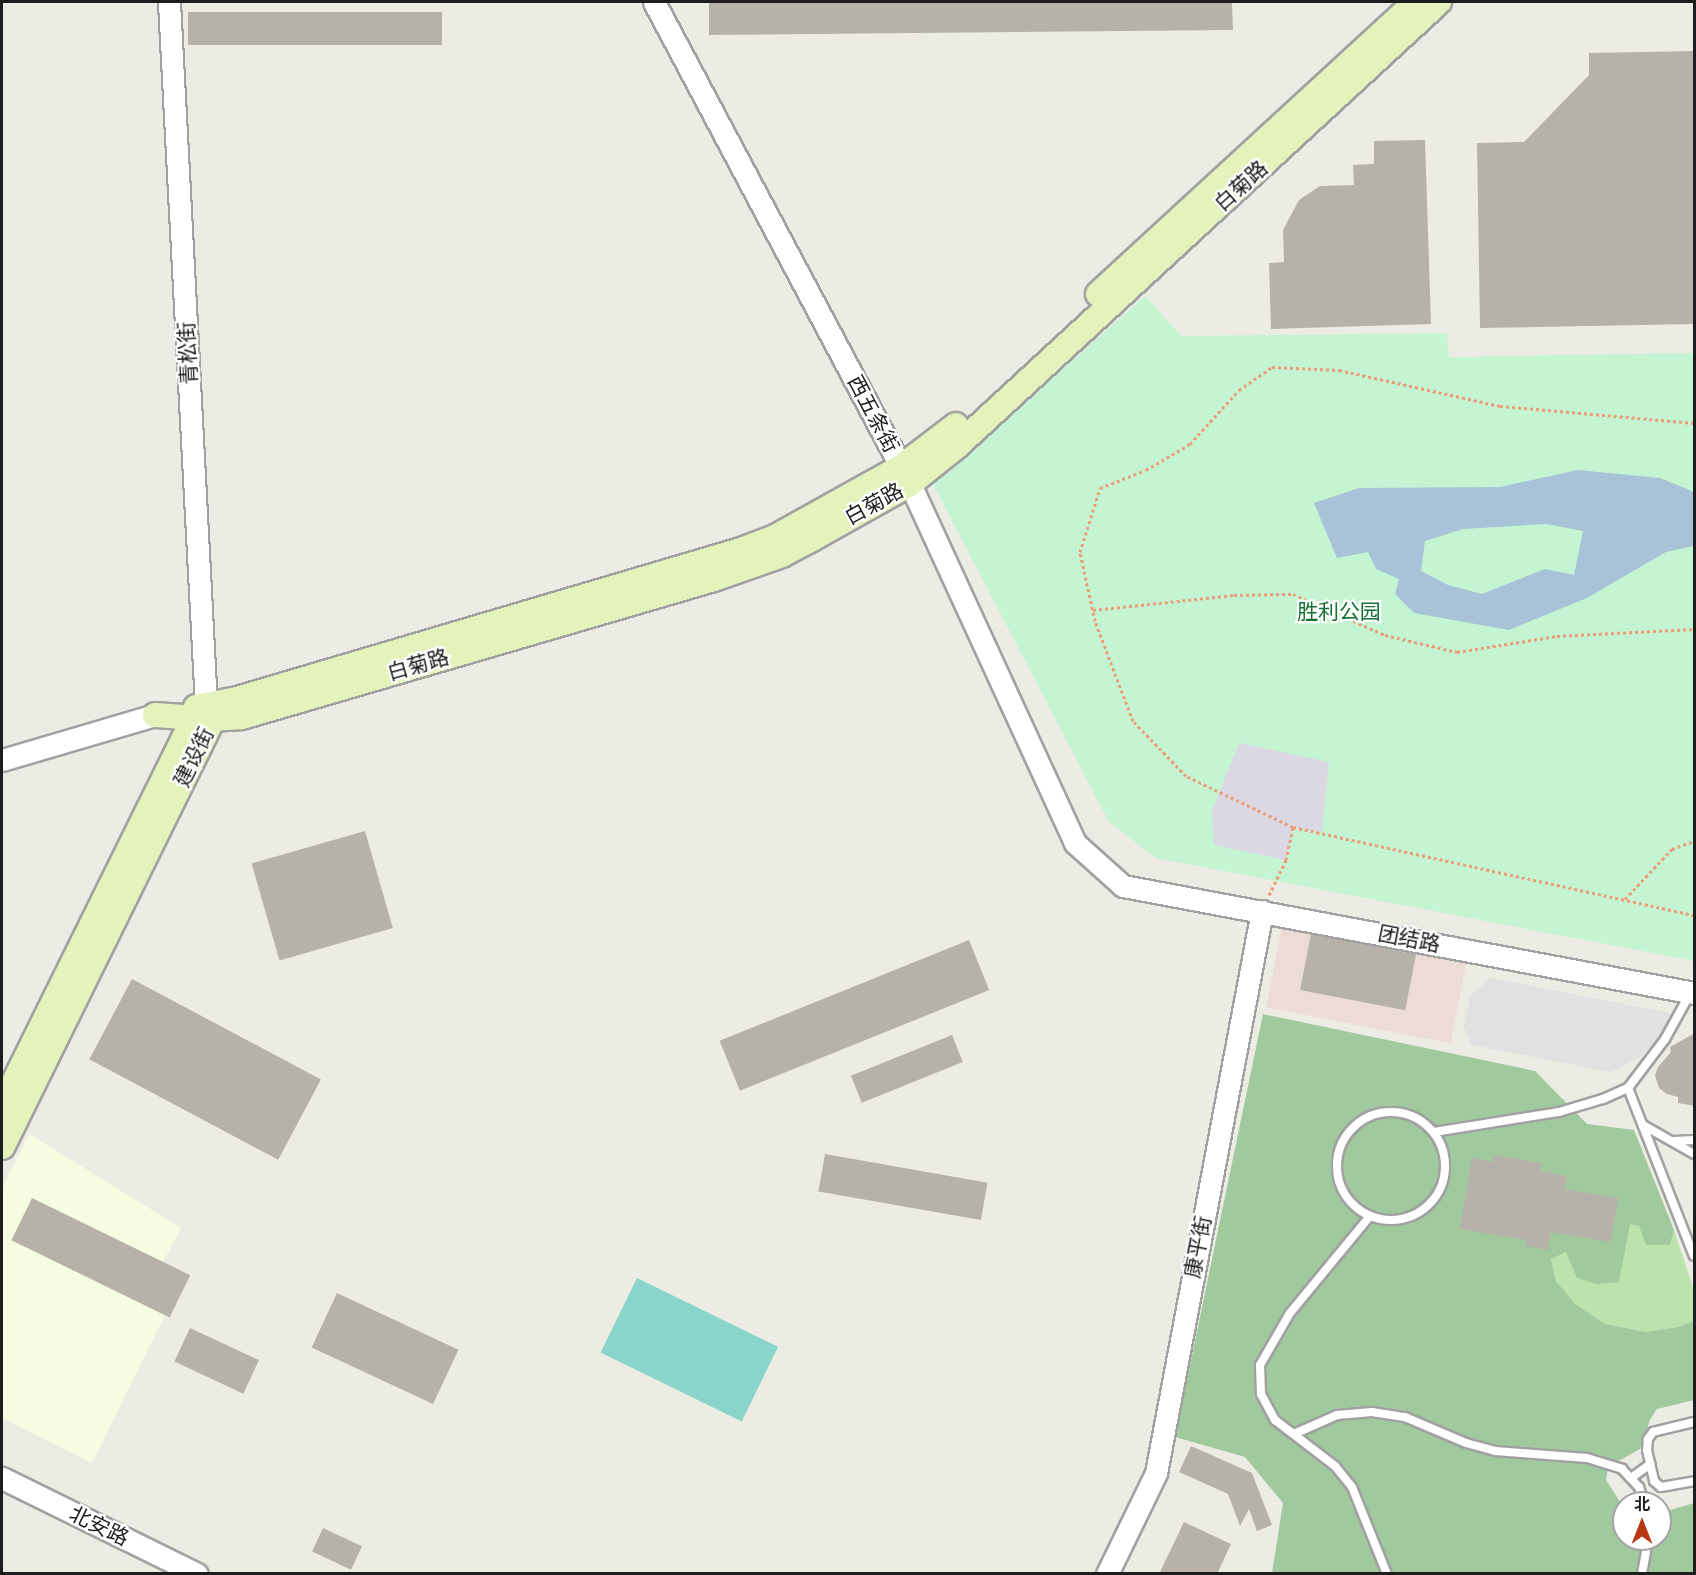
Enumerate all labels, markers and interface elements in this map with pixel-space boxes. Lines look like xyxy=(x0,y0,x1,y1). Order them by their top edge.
street label: 白菊路 xyxy=(1209,156,1273,216)
street label: 青松街 xyxy=(174,321,202,385)
street label: 西五条街 xyxy=(842,371,904,457)
street label: 白菊路 xyxy=(840,478,908,530)
park label: 胜利公园 xyxy=(1297,599,1381,625)
street label: 白菊路 xyxy=(384,644,452,686)
street label: 建设街 xyxy=(169,723,219,791)
street label: 团结路 xyxy=(1376,921,1442,957)
street label: 康平街 xyxy=(1180,1214,1216,1280)
north arrow xyxy=(1612,1491,1672,1551)
text: 北 xyxy=(1634,1495,1650,1514)
street label: 北安路 xyxy=(65,1501,133,1551)

